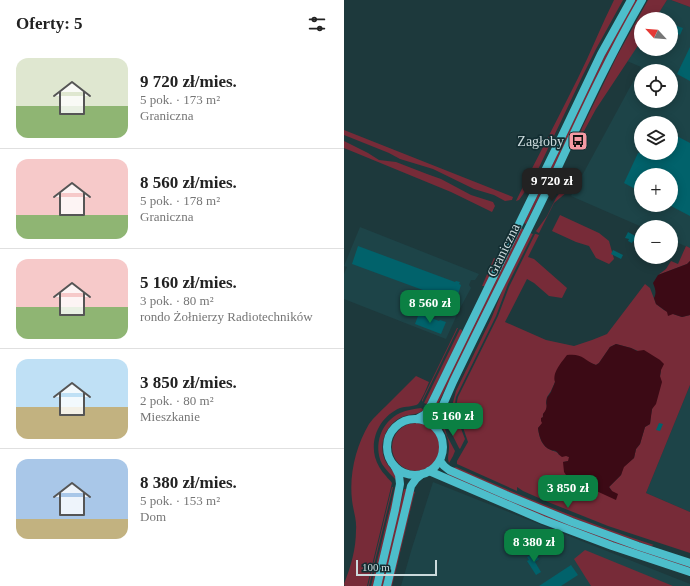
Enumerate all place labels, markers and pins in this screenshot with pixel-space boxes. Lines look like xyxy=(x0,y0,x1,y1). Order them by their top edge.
bus stop icon: Zagłoby xyxy=(567,130,589,152)
place label: Zagłoby xyxy=(517,134,564,149)
pin: 9 720 zł xyxy=(511,168,593,202)
pin: 8 560 zł xyxy=(389,290,471,324)
pin: 5 160 zł xyxy=(412,403,494,437)
pin: 3 850 zł xyxy=(527,475,609,509)
pin: 8 380 zł xyxy=(493,529,575,563)

